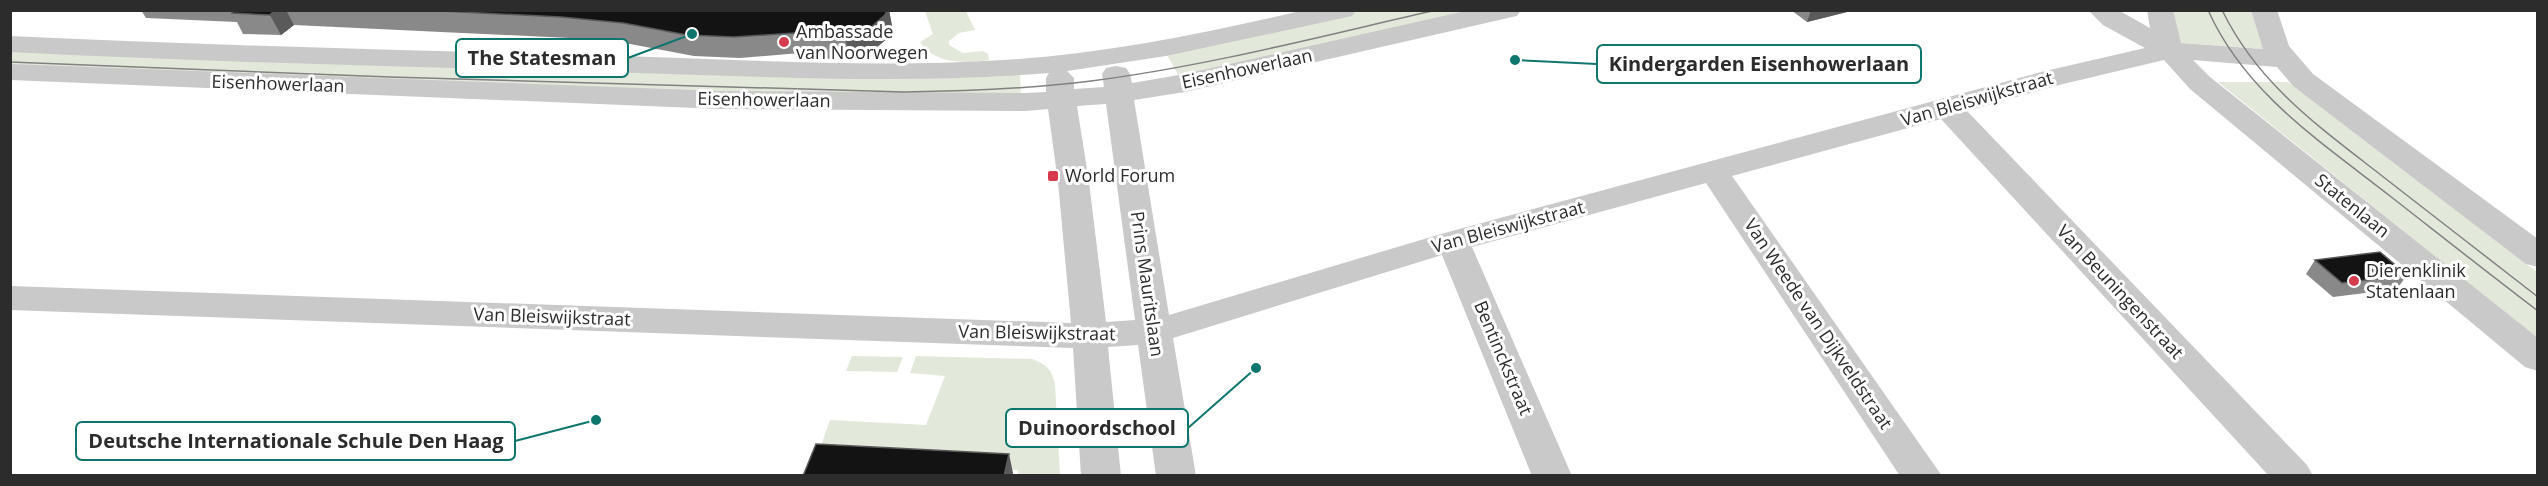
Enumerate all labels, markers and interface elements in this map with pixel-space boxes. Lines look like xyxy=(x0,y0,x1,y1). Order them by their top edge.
place label: Ambassade van Noorwegen xyxy=(796,19,928,64)
marker: Ambassade van Noorwegen xyxy=(777,35,791,49)
callout: The Statesman xyxy=(456,39,628,77)
street label: Eisenhowerlaan xyxy=(1179,42,1314,94)
text: The Statesman xyxy=(468,44,616,71)
callout: Kindergarden Eisenhowerlaan xyxy=(1597,45,1921,83)
text: Kindergarden Eisenhowerlaan xyxy=(1609,50,1909,77)
street label: Van Bleiswijkstraat xyxy=(1898,65,2056,131)
street label: Eisenhowerlaan xyxy=(211,69,345,97)
street label: Eisenhowerlaan xyxy=(697,86,831,112)
place label: World Forum xyxy=(1065,163,1175,187)
street label: Statenlaan xyxy=(2310,168,2395,243)
marker: World Forum xyxy=(1046,169,1060,183)
street label: Van Bleiswijkstraat xyxy=(1429,194,1587,258)
street label: Prins Mauritslaan xyxy=(1126,210,1170,358)
street label: Van Weede van Dijkveldstraat xyxy=(1739,214,1898,433)
street label: Van Beuningenstraat xyxy=(2052,219,2189,364)
place label: Dierenklinik Statenlaan xyxy=(2366,258,2466,303)
marker: Dierenklinik Statenlaan xyxy=(2347,274,2361,288)
street label: Bentinckstraat xyxy=(1469,297,1539,418)
street label: Van Bleiswijkstraat xyxy=(473,301,631,331)
street label: Van Bleiswijkstraat xyxy=(958,319,1116,345)
callout: Duinoordschool xyxy=(1006,409,1188,447)
text: Duinoordschool xyxy=(1018,414,1176,441)
callout: Deutsche Internationale Schule Den Haag xyxy=(76,422,515,460)
text: Deutsche Internationale Schule Den Haag xyxy=(88,427,504,454)

